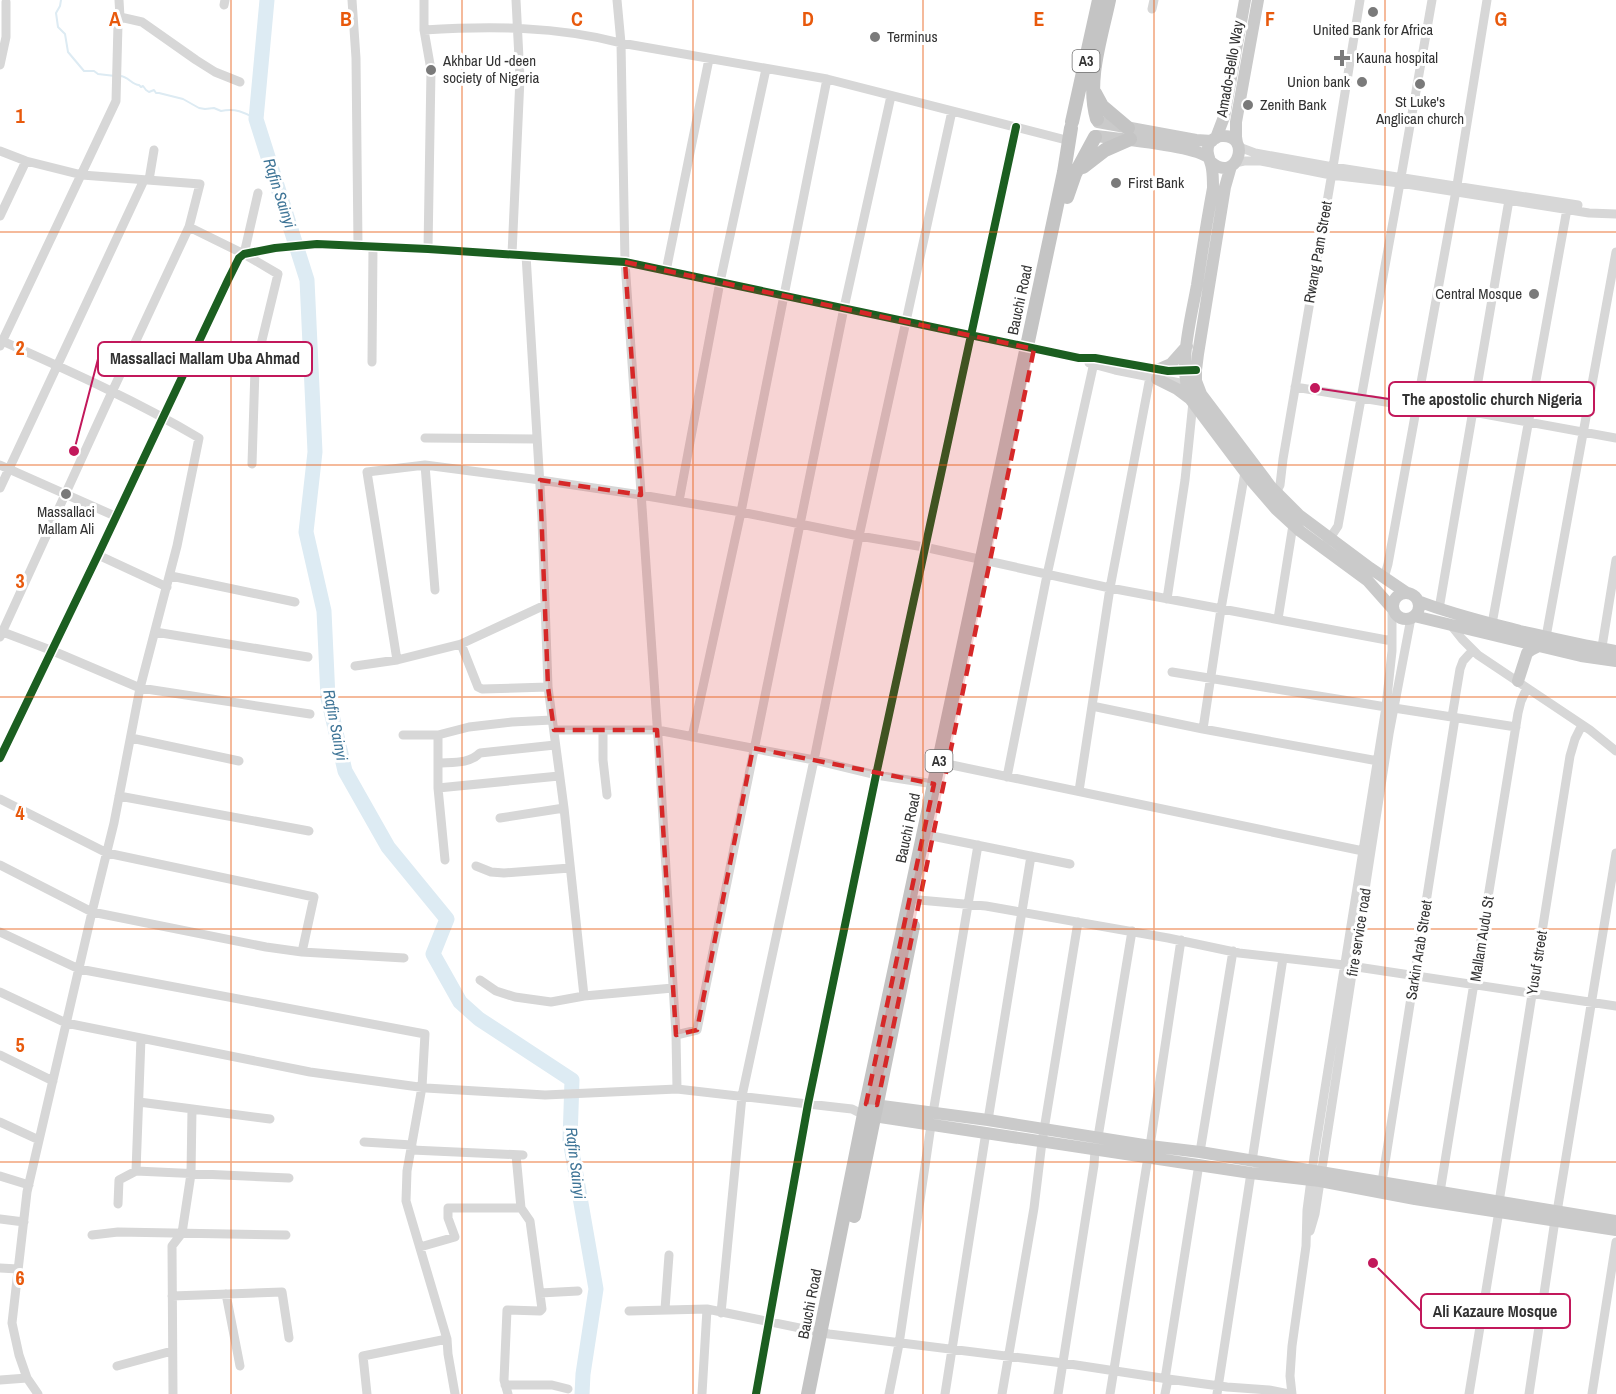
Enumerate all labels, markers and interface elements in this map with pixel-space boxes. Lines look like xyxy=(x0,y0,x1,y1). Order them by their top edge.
text: A xyxy=(109,5,121,32)
text: B xyxy=(340,5,352,32)
text: C xyxy=(571,5,583,32)
text: D xyxy=(802,5,814,32)
text: E xyxy=(1034,5,1045,32)
text: F xyxy=(1265,5,1275,32)
marker: United Bank for Africa xyxy=(1366,5,1380,19)
text: G xyxy=(1495,5,1507,32)
street label: Amado-Bello Way xyxy=(1210,18,1249,120)
place label: United Bank for Africa xyxy=(1313,19,1433,40)
place label: Terminus xyxy=(887,26,938,47)
marker: Terminus xyxy=(868,30,882,44)
place label: Kauna hospital xyxy=(1356,47,1438,68)
marker: Kauna hospital xyxy=(1333,49,1351,67)
place label: Akhbar Ud -deen society of Nigeria xyxy=(442,50,540,88)
road number: A3 xyxy=(1072,50,1100,72)
marker: Akhbar Ud -deen society of Nigeria xyxy=(424,63,438,77)
place label: Union bank xyxy=(1287,71,1351,92)
marker: Union bank xyxy=(1355,75,1369,89)
marker: St Luke's Anglican church xyxy=(1413,77,1427,91)
place label: St Luke's Anglican church xyxy=(1375,91,1464,129)
place label: Zenith Bank xyxy=(1260,94,1327,115)
marker: Zenith Bank xyxy=(1241,98,1255,112)
text: 1 xyxy=(15,102,25,129)
water label: Rafin Sainyi xyxy=(258,155,302,231)
place label: First Bank xyxy=(1128,172,1185,193)
marker: First Bank xyxy=(1109,176,1123,190)
street label: Rwang Pam Street xyxy=(1298,199,1337,305)
street label: Bauchi Road xyxy=(1002,263,1037,337)
place label: Central Mosque xyxy=(1435,283,1522,304)
marker: Central Mosque xyxy=(1527,287,1541,301)
text: 2 xyxy=(15,334,25,361)
callout: Massallaci Mallam Uba Ahmad xyxy=(98,342,312,376)
text: Massallaci Mallam Uba Ahmad xyxy=(110,347,300,369)
callout: The apostolic church Nigeria xyxy=(1389,382,1594,416)
text: The apostolic church Nigeria xyxy=(1402,388,1583,410)
marker: Massallaci Mallam Ali xyxy=(59,487,73,501)
place label: Massallaci Mallam Ali xyxy=(37,501,95,539)
text: 3 xyxy=(15,567,25,594)
water label: Rafin Sainyi xyxy=(318,687,354,763)
road number: A3 xyxy=(926,750,952,772)
street label: Bauchi Road xyxy=(890,791,925,865)
text: 4 xyxy=(15,799,25,826)
street label: fire service road xyxy=(1341,886,1376,977)
street label: Mallam Audu St xyxy=(1464,894,1499,983)
street label: Sarkin Arab Street xyxy=(1400,898,1437,1001)
street label: Yusuf street xyxy=(1521,929,1552,997)
text: 5 xyxy=(15,1031,25,1058)
water label: Rafin Sainyi xyxy=(561,1126,591,1201)
text: 6 xyxy=(15,1264,25,1291)
street label: Bauchi Road xyxy=(792,1267,827,1341)
callout: Ali Kazaure Mosque xyxy=(1421,1294,1570,1328)
text: Ali Kazaure Mosque xyxy=(1433,1300,1557,1322)

